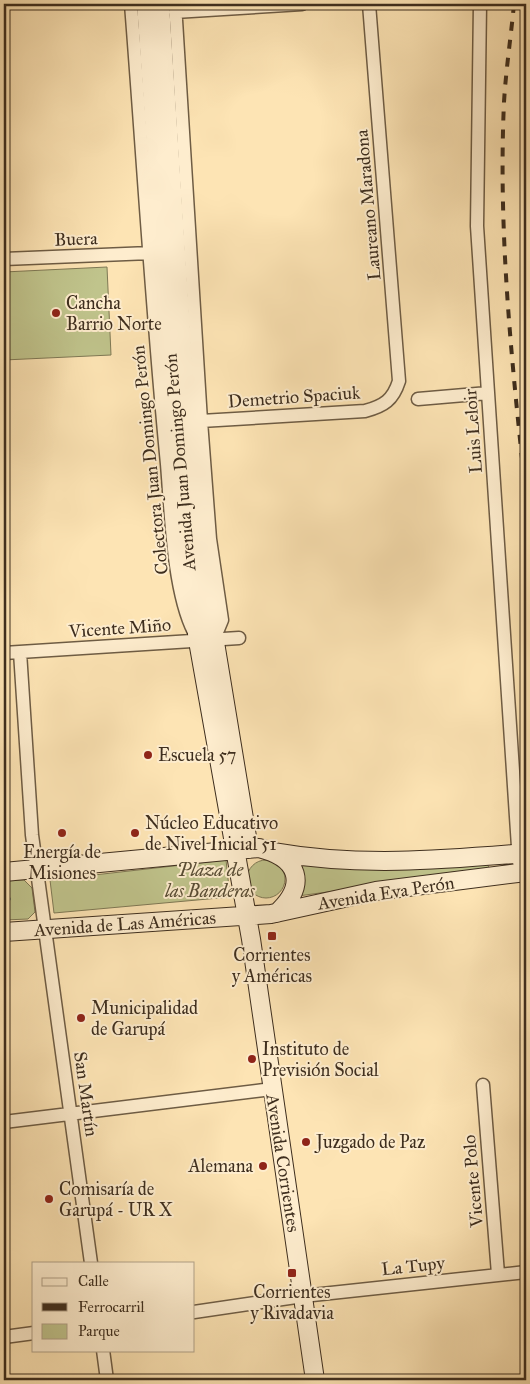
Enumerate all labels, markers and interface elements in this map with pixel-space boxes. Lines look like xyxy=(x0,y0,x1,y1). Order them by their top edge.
street label: Laureano Maradona xyxy=(350,128,386,281)
street label: Buera xyxy=(54,227,98,251)
place label: Cancha Barrio Norte xyxy=(66,292,162,335)
marker: Cancha Barrio Norte xyxy=(50,307,62,319)
street label: Colectora Juan Domingo Perón xyxy=(127,344,174,576)
street label: Avenida Juan Domingo Perón xyxy=(160,352,202,572)
street label: Demetrio Spaciuk xyxy=(227,381,362,413)
street label: Luis Leloir xyxy=(459,388,487,474)
street label: Vicente Miño xyxy=(67,613,172,643)
place label: Escuela 57 xyxy=(158,744,236,766)
marker: Escuela 57 xyxy=(142,749,154,761)
place label: Núcleo Educativo de Nivel Inicial 51 xyxy=(145,812,278,855)
marker: Energía de Misiones xyxy=(56,827,68,839)
marker: Núcleo Educativo de Nivel Inicial 51 xyxy=(129,827,141,839)
place label: Energía de Misiones xyxy=(23,841,101,884)
park label: Plaza de las Banderas xyxy=(164,859,256,902)
street label: Avenida Eva Perón xyxy=(315,871,456,915)
street label: Avenida de Las Américas xyxy=(32,907,217,941)
marker: Corrientes y Américas xyxy=(266,930,278,942)
place label: Corrientes y Américas xyxy=(232,944,312,987)
place label: Municipalidad de Garupá xyxy=(91,997,198,1040)
marker: Municipalidad de Garupá xyxy=(75,1012,87,1024)
place label: Instituto de Previsión Social xyxy=(262,1038,379,1081)
street label: San Martín xyxy=(69,1050,103,1138)
marker: Instituto de Previsión Social xyxy=(246,1053,258,1065)
street label: Avenida Corrientes xyxy=(261,1091,305,1234)
place label: Juzgado de Paz xyxy=(314,1131,425,1154)
street label: Vicente Polo xyxy=(458,1134,488,1229)
marker: Juzgado de Paz xyxy=(300,1136,312,1148)
place label: Alemana xyxy=(188,1155,253,1177)
marker: Alemana xyxy=(257,1160,269,1172)
place label: Comisaría de Garupá - UR X xyxy=(59,1178,173,1221)
marker: Comisaría de Garupá - UR X xyxy=(43,1193,55,1205)
street label: La Tupy xyxy=(380,1252,446,1280)
legend xyxy=(32,1262,195,1352)
marker: Corrientes y Rivadavia xyxy=(286,1267,298,1279)
text: Calle xyxy=(78,1272,109,1290)
place label: Corrientes y Rivadavia xyxy=(250,1281,334,1324)
text: Ferrocarril xyxy=(78,1298,146,1316)
text: Parque xyxy=(78,1322,120,1341)

